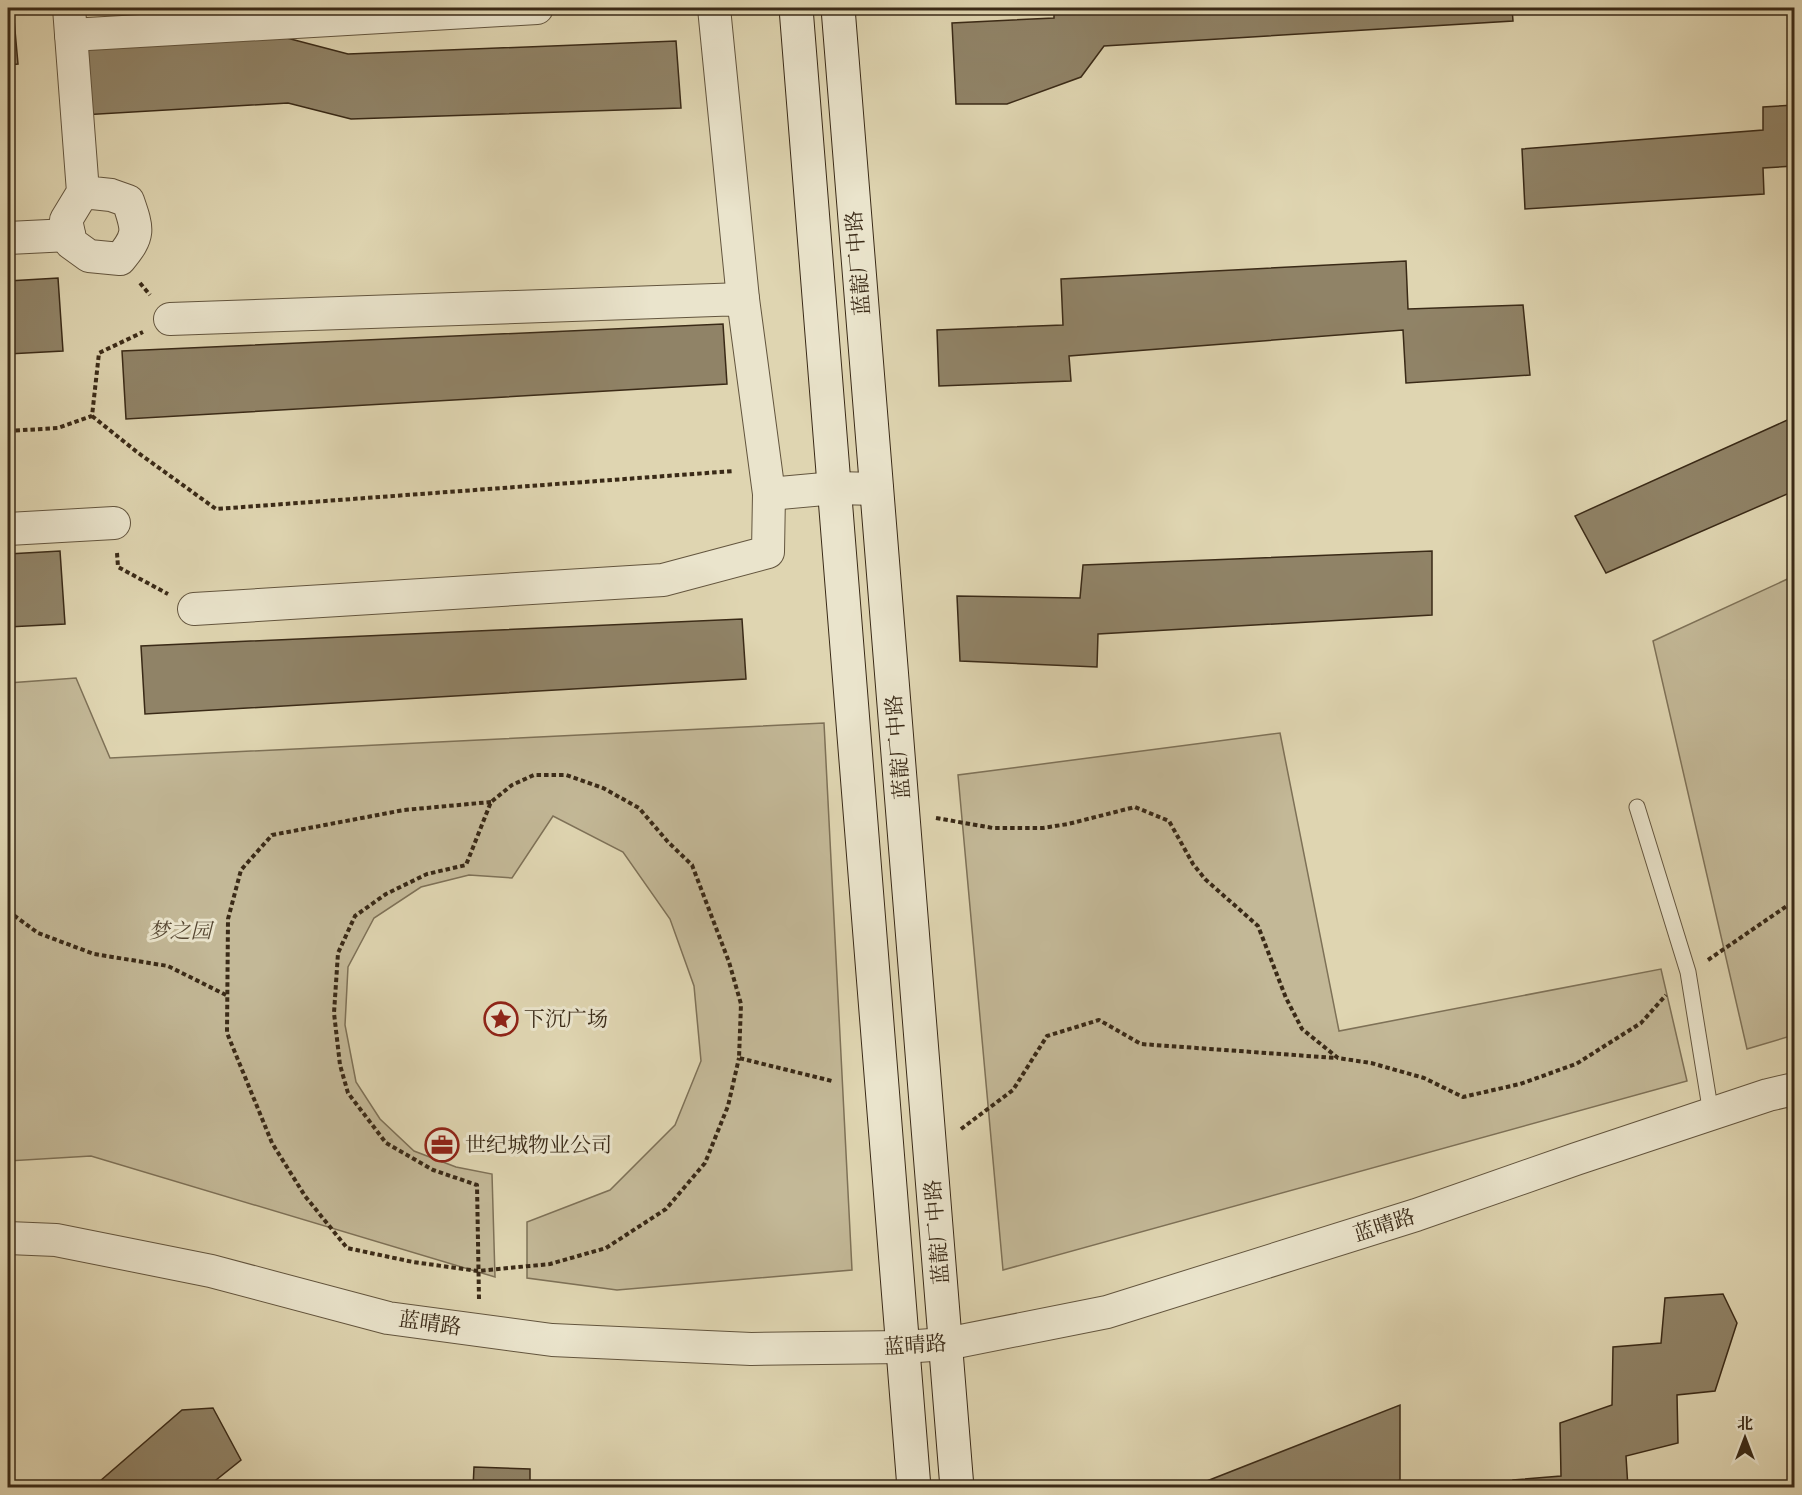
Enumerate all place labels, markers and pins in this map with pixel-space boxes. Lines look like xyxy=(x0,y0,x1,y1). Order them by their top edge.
place icon: 下沉广场 xyxy=(483,1001,519,1037)
place label: 下沉广场 xyxy=(524,1006,608,1036)
office icon: 世纪城物业公司 xyxy=(424,1127,460,1163)
place label: 世纪城物业公司 xyxy=(465,1132,612,1162)

